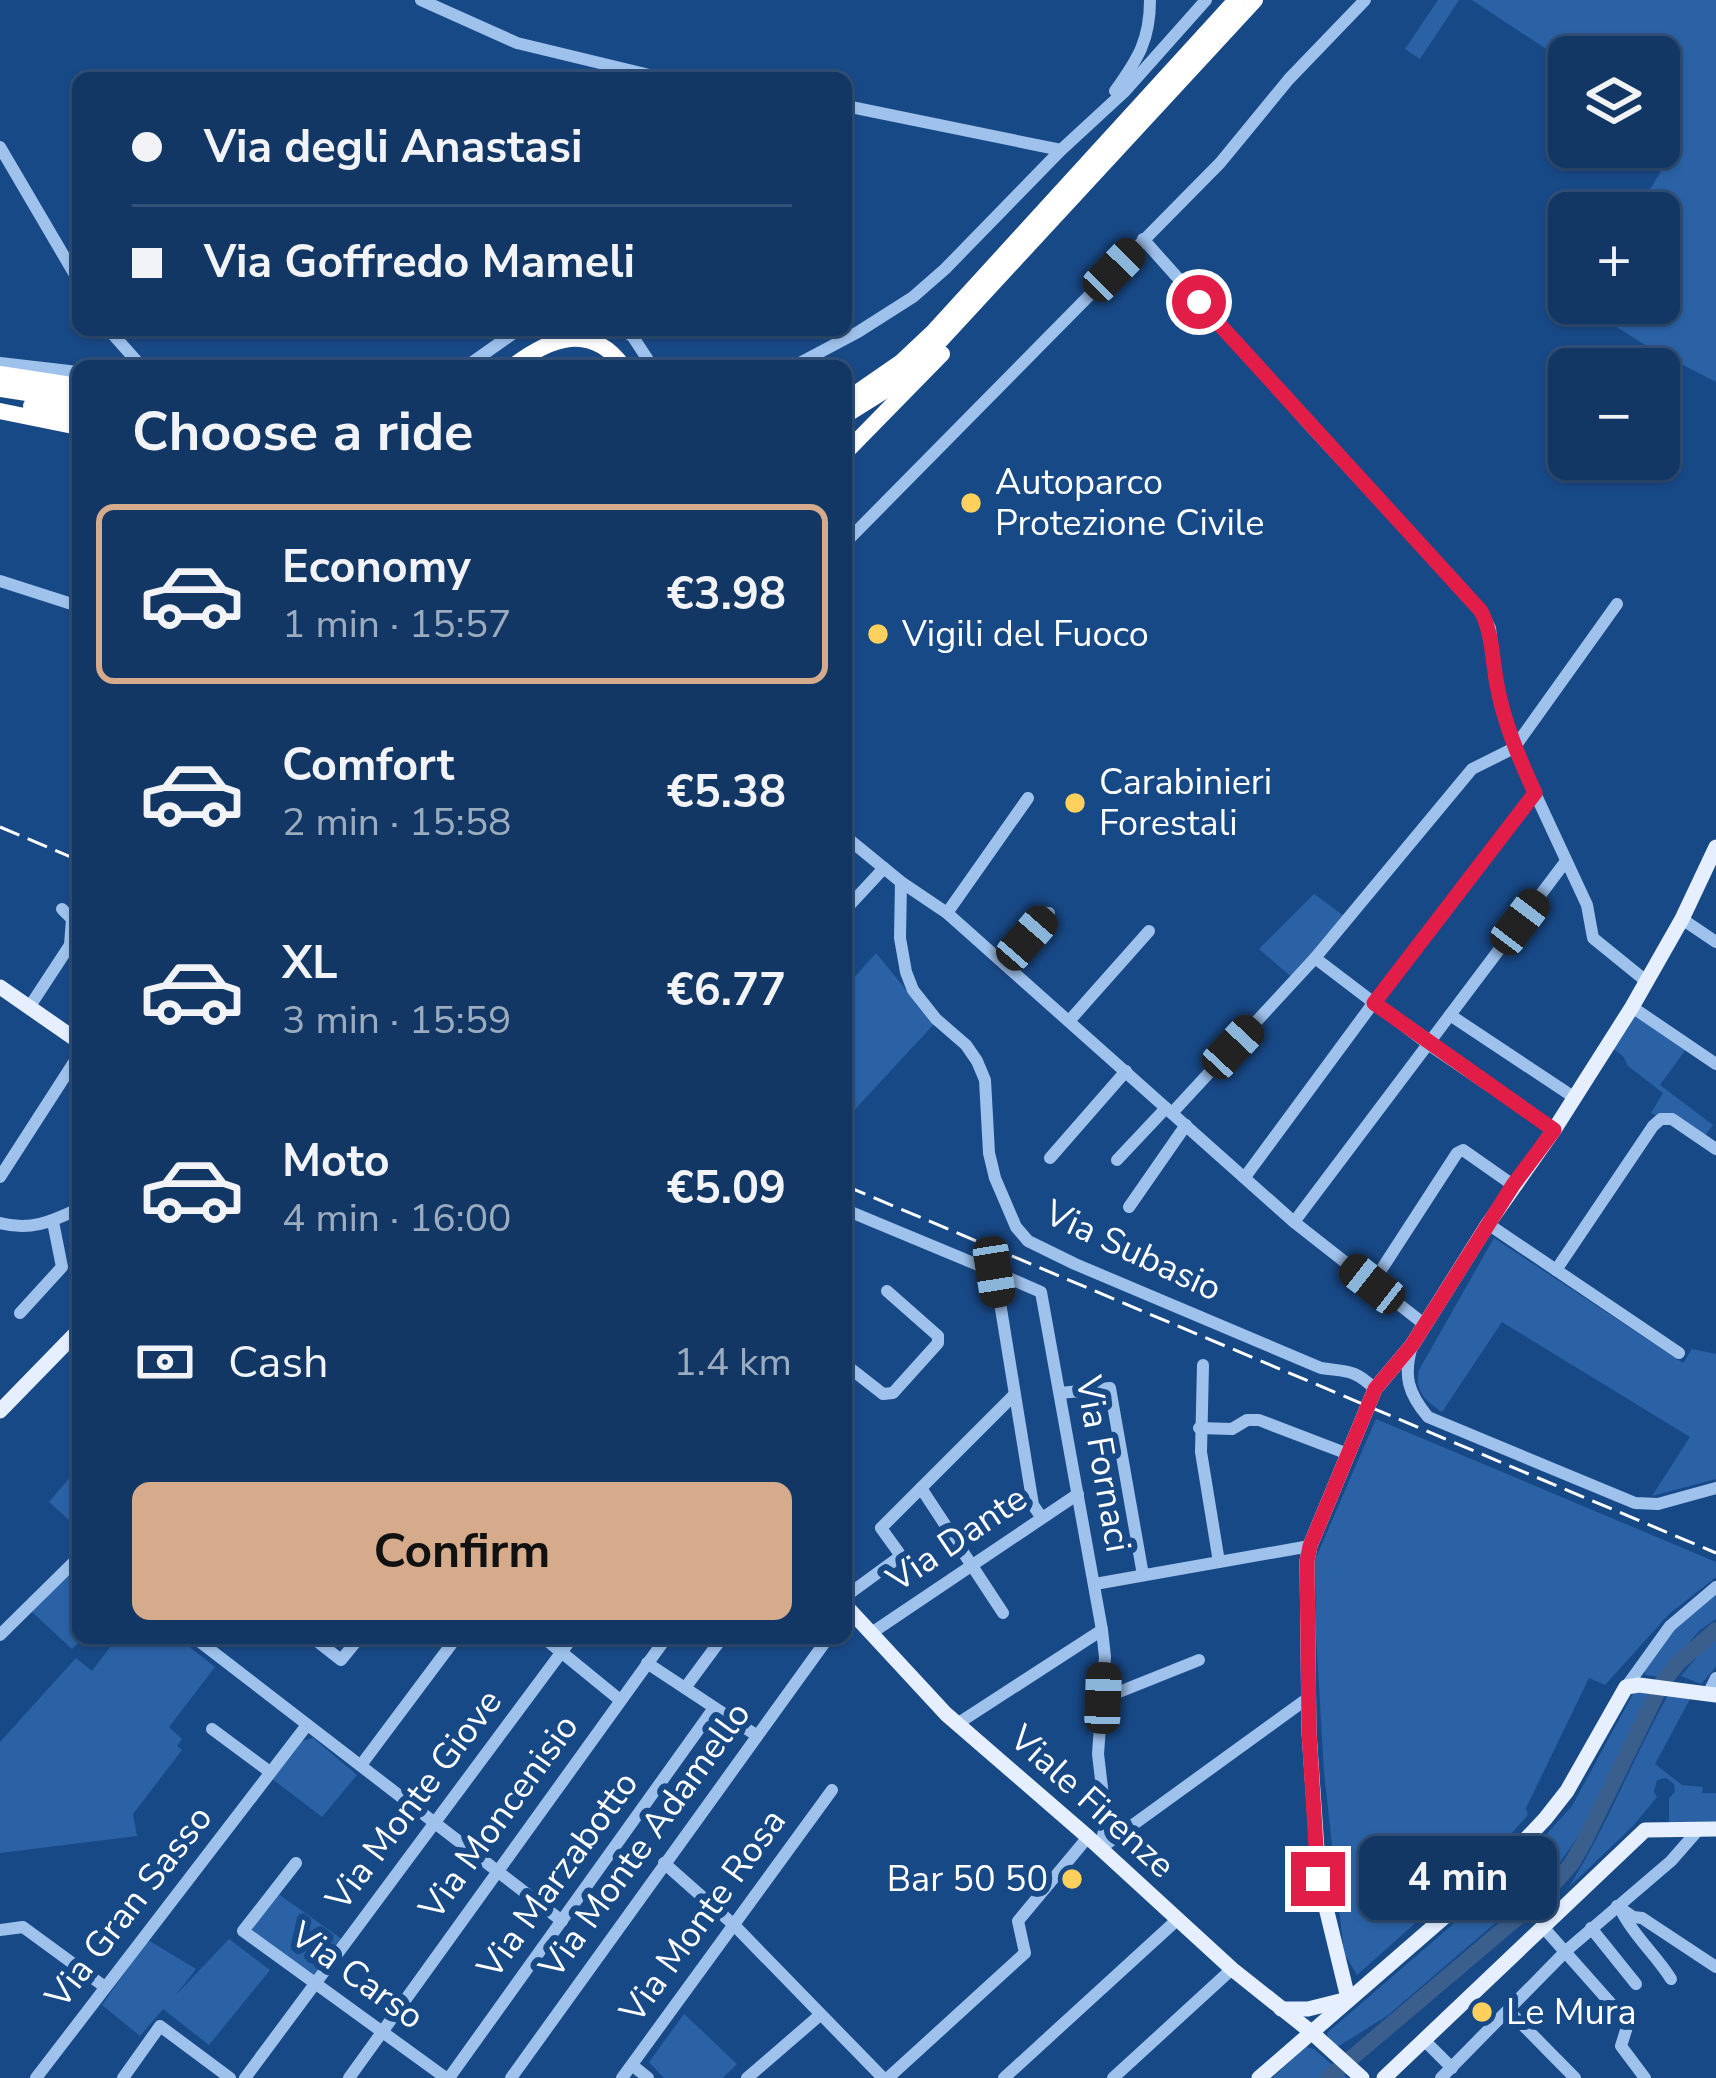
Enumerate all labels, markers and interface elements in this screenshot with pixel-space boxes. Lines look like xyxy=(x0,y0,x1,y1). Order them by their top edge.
map controls xyxy=(1548,36,1680,480)
button: layers xyxy=(1548,36,1680,168)
text: Via degli Anastasi xyxy=(204,117,582,178)
button: + xyxy=(1548,192,1680,324)
text: Via Goffredo Mameli xyxy=(204,232,635,293)
car xyxy=(1076,232,1152,308)
route start xyxy=(1172,275,1226,329)
button: − xyxy=(1548,348,1680,480)
text: Choose a ride xyxy=(132,395,473,469)
place label: Autoparco Protezione Civile xyxy=(995,458,1264,548)
marker: Autoparco Protezione Civile xyxy=(958,490,984,516)
text: Economy xyxy=(282,537,471,598)
icon: car xyxy=(138,540,246,648)
text: €3.98 xyxy=(667,564,786,625)
text: 1 min · 15:57 xyxy=(282,598,511,651)
place label: Vigili del Fuoco xyxy=(901,610,1149,659)
marker: Vigili del Fuoco xyxy=(865,621,891,647)
text: Comfort xyxy=(282,735,454,796)
icon: car xyxy=(138,738,246,846)
place label: Carabinieri Forestali xyxy=(1099,758,1272,848)
text: €5.38 xyxy=(667,762,786,823)
marker: Carabinieri Forestali xyxy=(1062,790,1088,816)
text: 2 min · 15:58 xyxy=(282,796,511,849)
car xyxy=(1484,882,1556,962)
car xyxy=(990,899,1064,977)
text: XL xyxy=(282,933,338,994)
icon: car xyxy=(138,936,246,1044)
text: €6.77 xyxy=(667,960,786,1021)
text: 3 min · 15:59 xyxy=(282,994,511,1047)
car xyxy=(1195,1008,1271,1086)
text: Moto xyxy=(282,1131,390,1192)
icon: car xyxy=(138,1134,246,1242)
text: €5.09 xyxy=(667,1158,786,1219)
street label: Via Subasio xyxy=(1036,1188,1229,1313)
text: 4 min · 16:00 xyxy=(282,1192,511,1245)
car xyxy=(971,1234,1017,1310)
car xyxy=(1333,1248,1411,1320)
icon: cash xyxy=(132,1329,198,1395)
text: Cash xyxy=(228,1332,329,1393)
text: 1.4 km xyxy=(673,1336,792,1389)
street label: Via Fornaci xyxy=(1063,1371,1143,1556)
street label: Via Dante xyxy=(876,1474,1037,1604)
button: Confirm xyxy=(132,1482,792,1620)
car xyxy=(1084,1661,1122,1735)
street label: Via Monte Giove xyxy=(314,1679,513,1921)
street label: Via Monte Adamello xyxy=(527,1692,762,1989)
street label: Via Moncenisio xyxy=(407,1704,590,1930)
street label: Viale Firenze xyxy=(998,1714,1185,1889)
street label: Via Marzabotto xyxy=(466,1761,650,1989)
street label: Via Gran Sasso xyxy=(34,1795,224,2019)
street label: Via Monte Rosa xyxy=(608,1799,797,2034)
callout: 4 min xyxy=(1360,1837,1558,1921)
text: 4 min xyxy=(1408,1851,1508,1904)
route end xyxy=(1291,1852,1345,1906)
place label: Bar 50 50 xyxy=(887,1855,1048,1904)
marker: Bar 50 50 xyxy=(1059,1866,1085,1892)
street label: Via Carso xyxy=(279,1910,434,2041)
place label: Le Mura xyxy=(1506,1988,1637,2037)
marker: Le Mura xyxy=(1469,1999,1495,2025)

